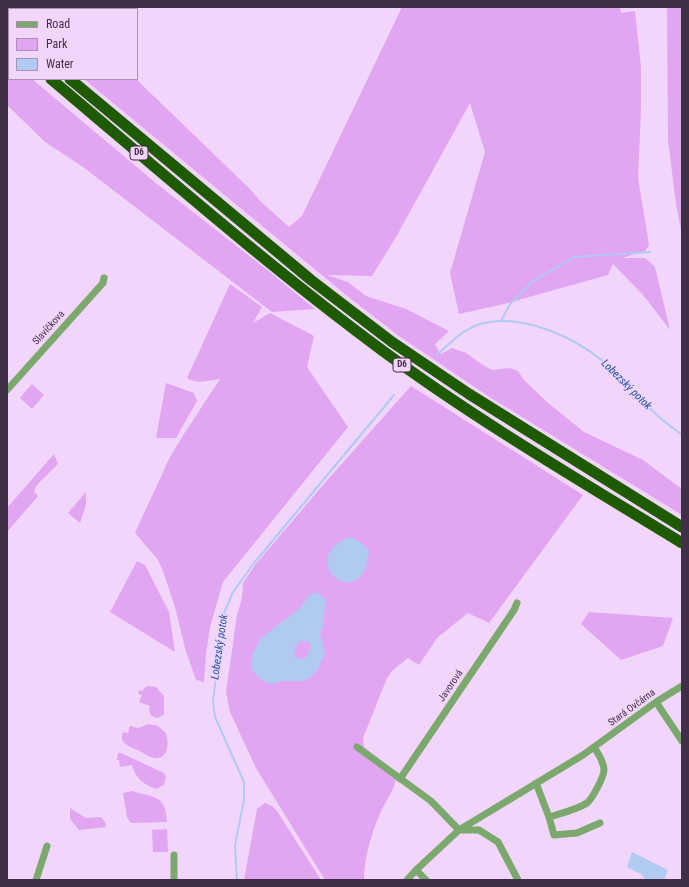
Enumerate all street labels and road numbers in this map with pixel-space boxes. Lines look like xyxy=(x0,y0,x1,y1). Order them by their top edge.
road number: D6 xyxy=(130,146,148,160)
street label: Slavíčkova xyxy=(31,308,67,348)
road number: D6 xyxy=(393,358,411,372)
street label: Javorová xyxy=(436,668,466,704)
street label: Stará Ovčárna xyxy=(606,687,658,729)

